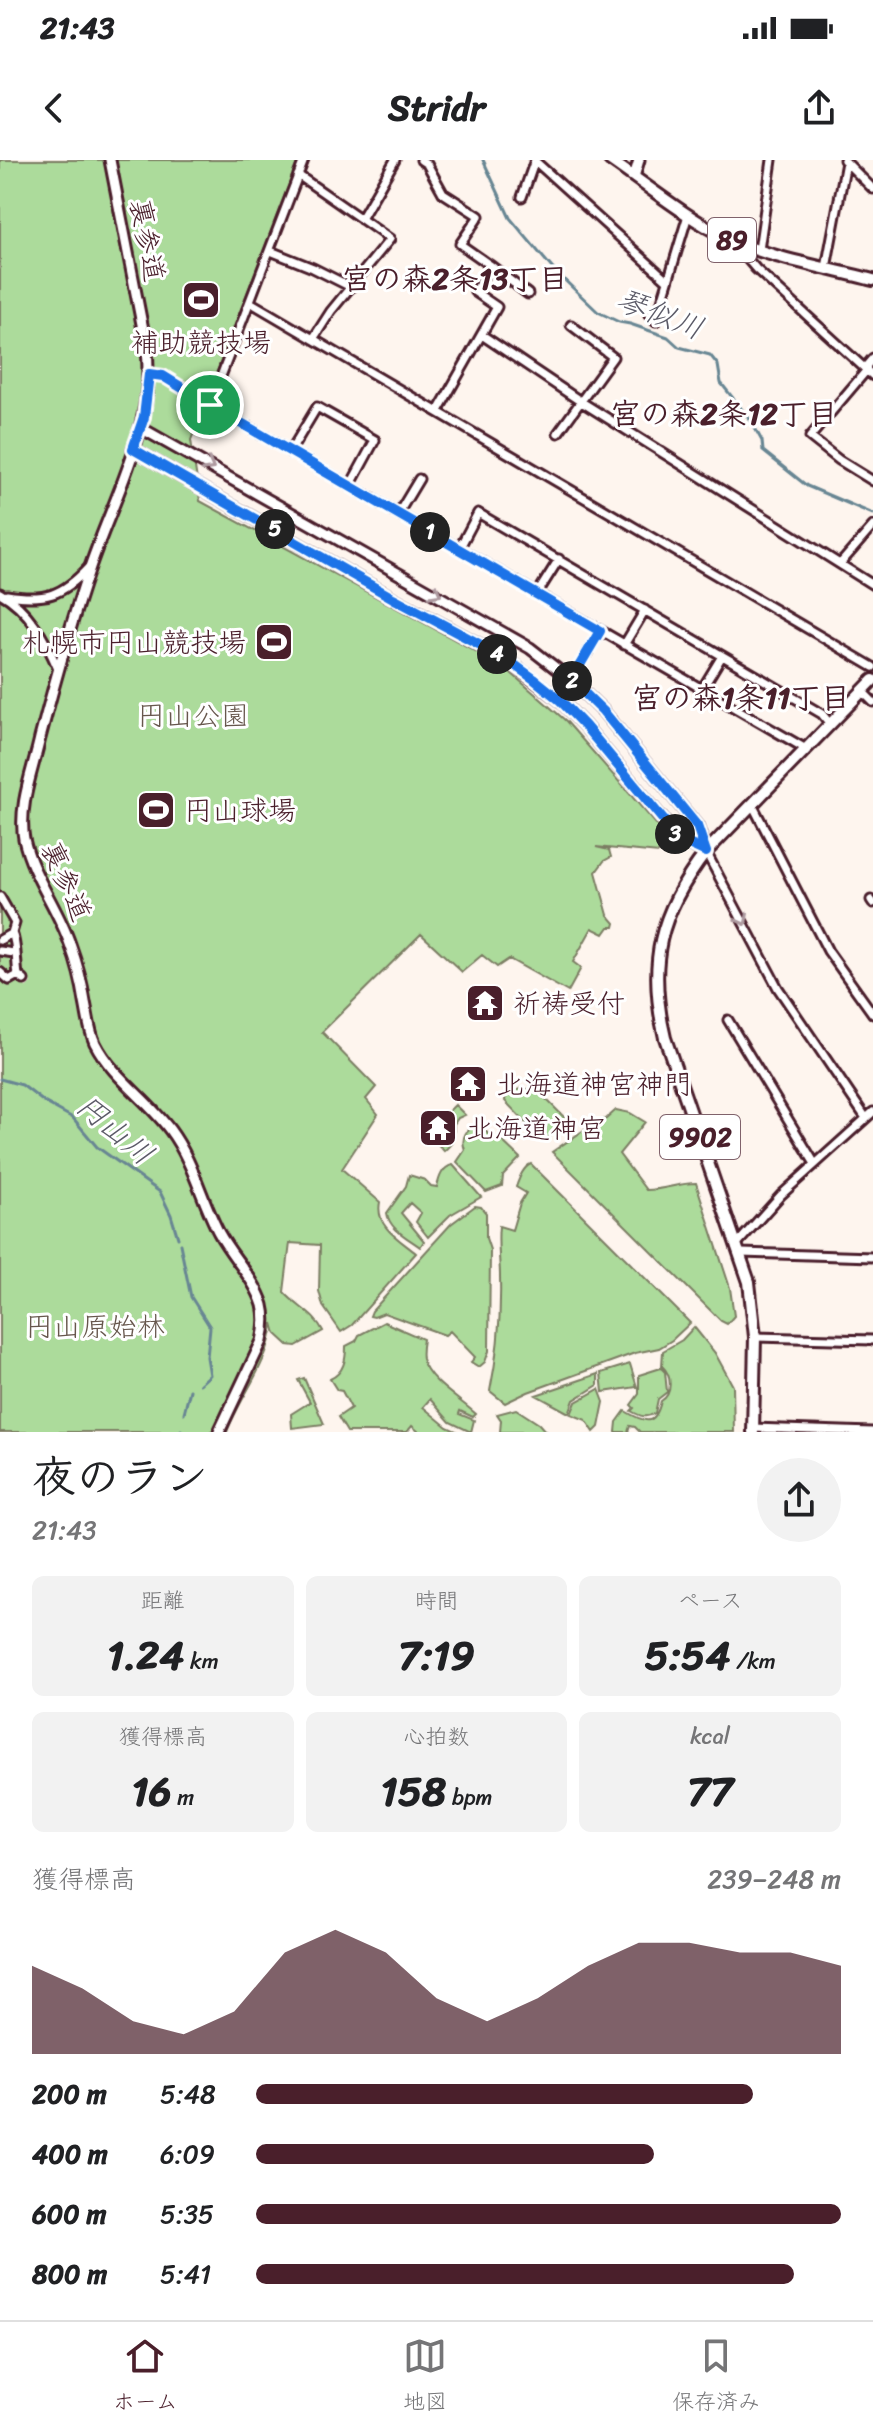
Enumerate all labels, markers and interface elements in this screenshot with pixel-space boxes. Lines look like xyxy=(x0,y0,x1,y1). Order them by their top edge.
text: 21:43 xyxy=(40,1,114,55)
text: Stridr xyxy=(388,76,485,140)
icon: back xyxy=(32,86,76,130)
icon: share xyxy=(797,86,841,130)
street label: 裏参道 xyxy=(115,194,180,286)
road number: 89 xyxy=(708,218,756,262)
district label: 宮の森2条13丁目 xyxy=(342,252,568,306)
water label: 琴似川 xyxy=(608,273,712,355)
sports icon: 補助競技場 xyxy=(180,279,222,321)
place label: 補助競技場 xyxy=(131,318,271,367)
pin xyxy=(176,371,244,439)
icon: arrive xyxy=(188,383,232,427)
district label: 宮の森2条12丁目 xyxy=(610,387,838,441)
one-way arrow xyxy=(201,456,215,471)
pin: 5 xyxy=(255,509,295,549)
text: 5 xyxy=(268,509,282,548)
pin: 1 xyxy=(410,512,450,552)
text: 1 xyxy=(425,512,435,551)
one-way arrow xyxy=(427,583,441,599)
place label: 札幌市円山競技場 xyxy=(22,618,246,667)
sports icon: 札幌市円山競技場 xyxy=(253,621,295,663)
pin: 4 xyxy=(477,634,517,674)
text: 4 xyxy=(490,634,504,673)
pin: 2 xyxy=(552,661,592,701)
text: 2 xyxy=(566,661,578,700)
district label: 宮の森1条11丁目 xyxy=(632,671,850,725)
park label: 円山公園 xyxy=(137,691,249,740)
place label: 円山球場 xyxy=(184,786,296,835)
sports icon: 円山球場 xyxy=(135,789,177,831)
pin: 3 xyxy=(655,814,695,854)
text: 3 xyxy=(669,814,681,853)
street label: 裏参道 xyxy=(27,833,106,930)
one-way arrow xyxy=(734,912,749,927)
place label: 祈祷受付 xyxy=(513,979,625,1028)
temple icon: 祈祷受付 xyxy=(464,982,506,1024)
place label: 北海道神宮神門 xyxy=(496,1060,692,1109)
temple icon: 北海道神宮神門 xyxy=(447,1063,489,1105)
water label: 円山川 xyxy=(63,1080,167,1180)
place label: 北海道神宮 xyxy=(466,1104,606,1153)
temple icon: 北海道神宮 xyxy=(417,1107,459,1149)
road number: 9902 xyxy=(660,1115,740,1159)
park label: 円山原始林 xyxy=(25,1302,165,1351)
text: 夜のラン xyxy=(32,1438,208,1516)
button: share xyxy=(757,1458,841,1542)
text: 21:43 xyxy=(32,1507,97,1553)
text: 距離 xyxy=(141,1581,185,1620)
text: 時間 xyxy=(414,1581,459,1620)
text: ペース xyxy=(678,1581,743,1620)
text: 1.24 xyxy=(107,1620,184,1691)
text: 7:19 xyxy=(398,1620,475,1691)
text: 5:54 xyxy=(645,1620,731,1691)
text: km xyxy=(184,1642,219,1681)
text: /km xyxy=(731,1642,776,1681)
text: 獲得標高 xyxy=(119,1717,207,1756)
text: 心拍数 xyxy=(403,1717,470,1756)
text: kcal xyxy=(690,1717,730,1756)
text: 16 xyxy=(132,1756,171,1827)
text: 158 xyxy=(380,1756,446,1827)
text: 77 xyxy=(687,1756,733,1827)
text: m xyxy=(171,1778,194,1817)
text: bpm xyxy=(446,1778,493,1817)
text: 獲得標高 xyxy=(32,1856,136,1902)
text: 239–248 m xyxy=(707,1856,841,1902)
text: 200 m xyxy=(32,2071,107,2117)
text: 5:48 xyxy=(160,2071,216,2117)
text: 400 m xyxy=(32,2131,108,2177)
text: 6:09 xyxy=(160,2131,215,2177)
text: 600 m xyxy=(32,2191,106,2237)
text: 5:35 xyxy=(160,2191,214,2237)
text: 800 m xyxy=(32,2251,107,2297)
text: 5:41 xyxy=(160,2251,211,2297)
tab: ホーム xyxy=(113,2334,178,2421)
tab: 地図 xyxy=(403,2334,447,2421)
tab: 保存済み xyxy=(672,2334,760,2421)

